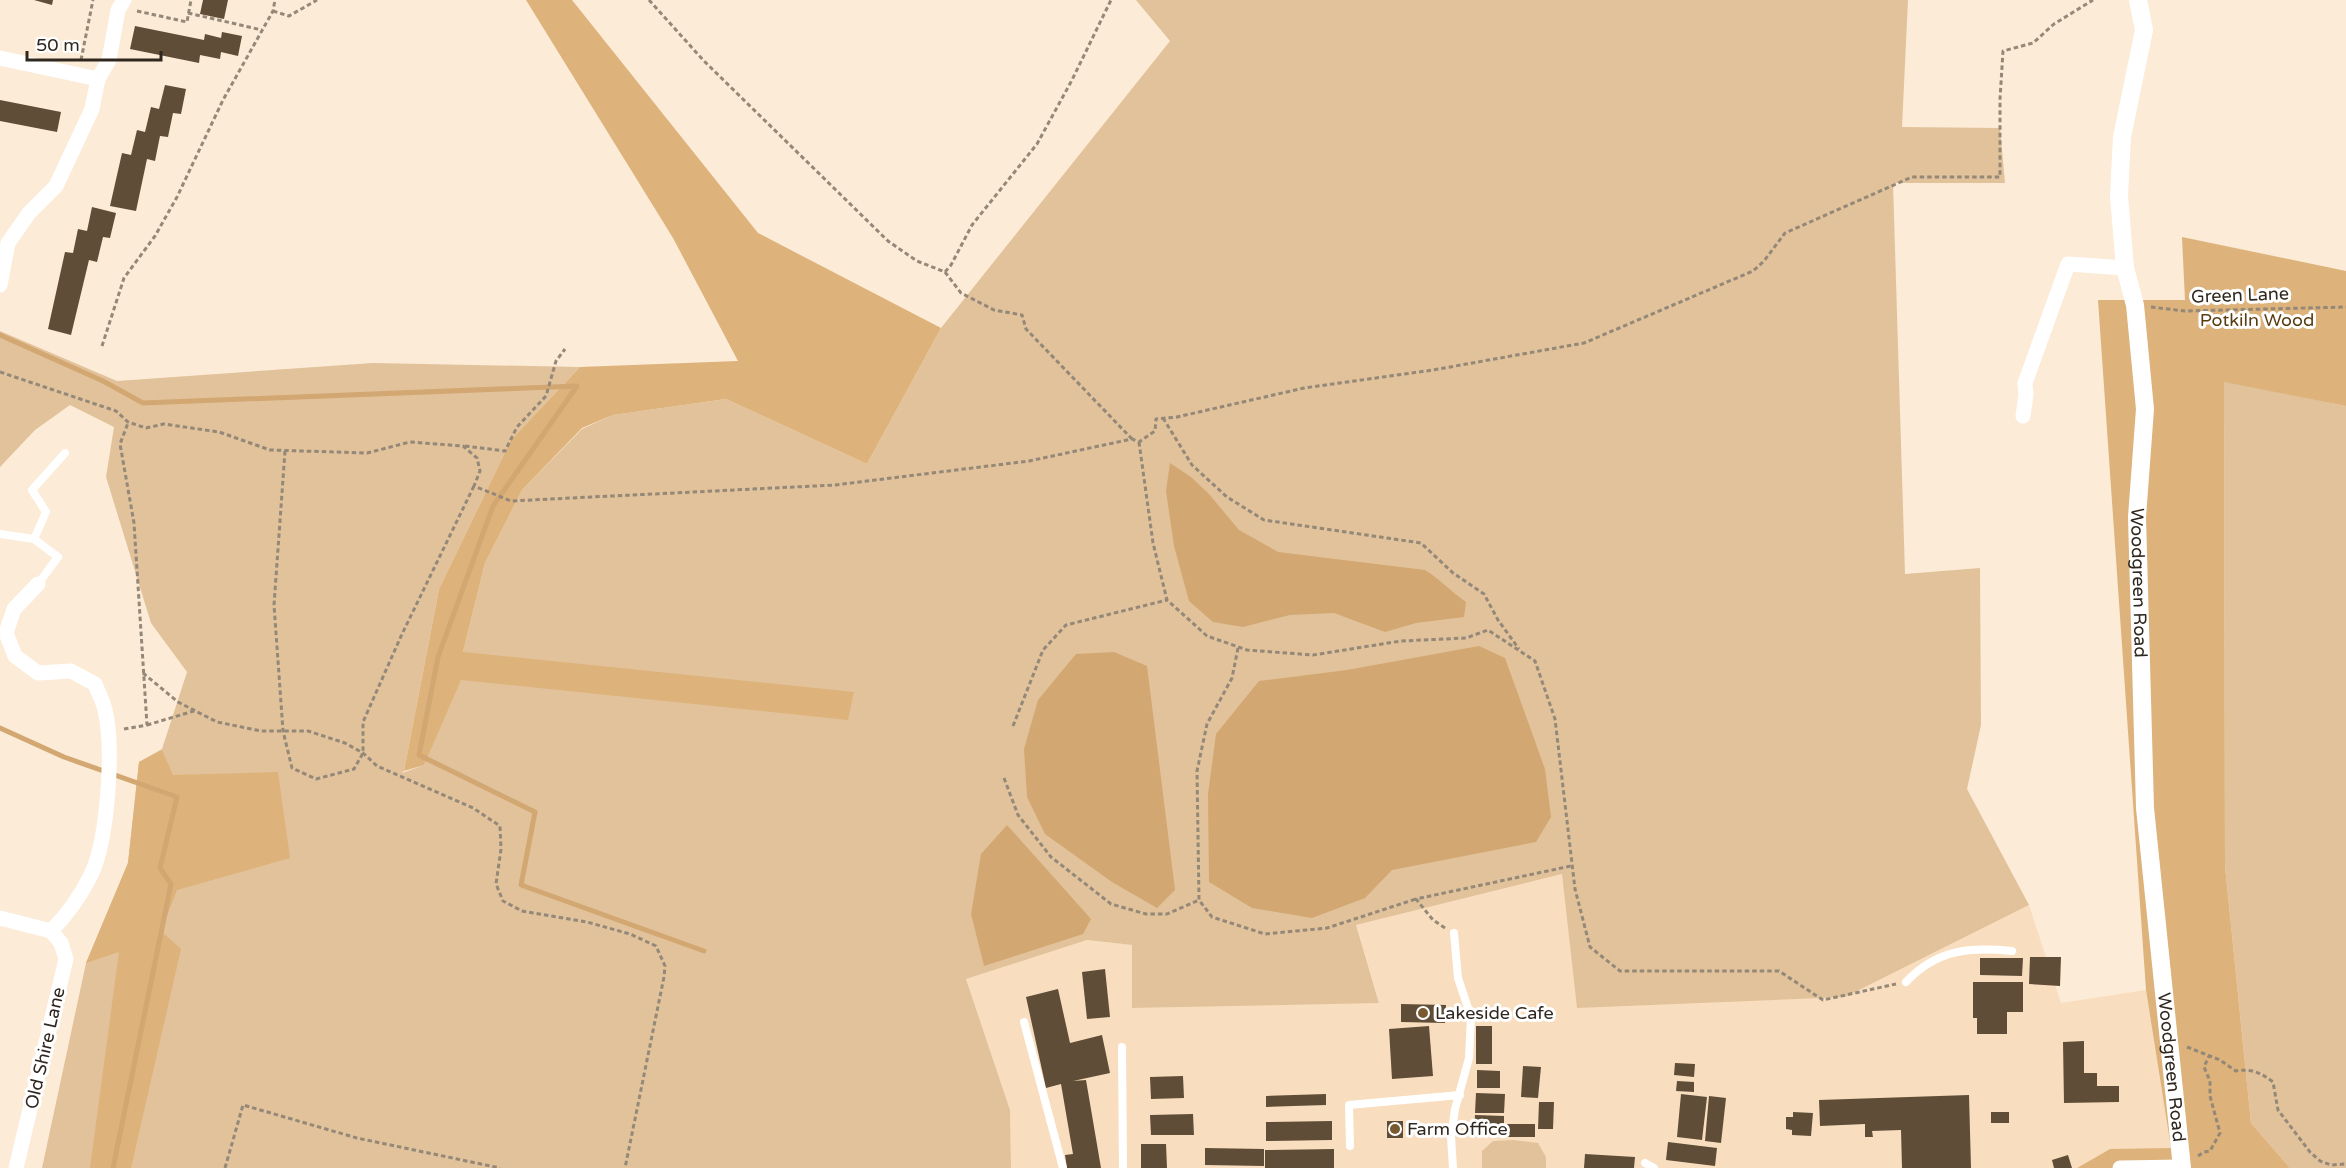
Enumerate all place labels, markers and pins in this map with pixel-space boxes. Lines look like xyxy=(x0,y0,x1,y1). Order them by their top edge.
place label: Lakeside Cafe xyxy=(1435,1002,1554,1024)
marker: Lakeside Cafe xyxy=(1416,1006,1430,1020)
place label: Farm Office xyxy=(1407,1118,1508,1140)
marker: Farm Office xyxy=(1388,1122,1402,1136)

